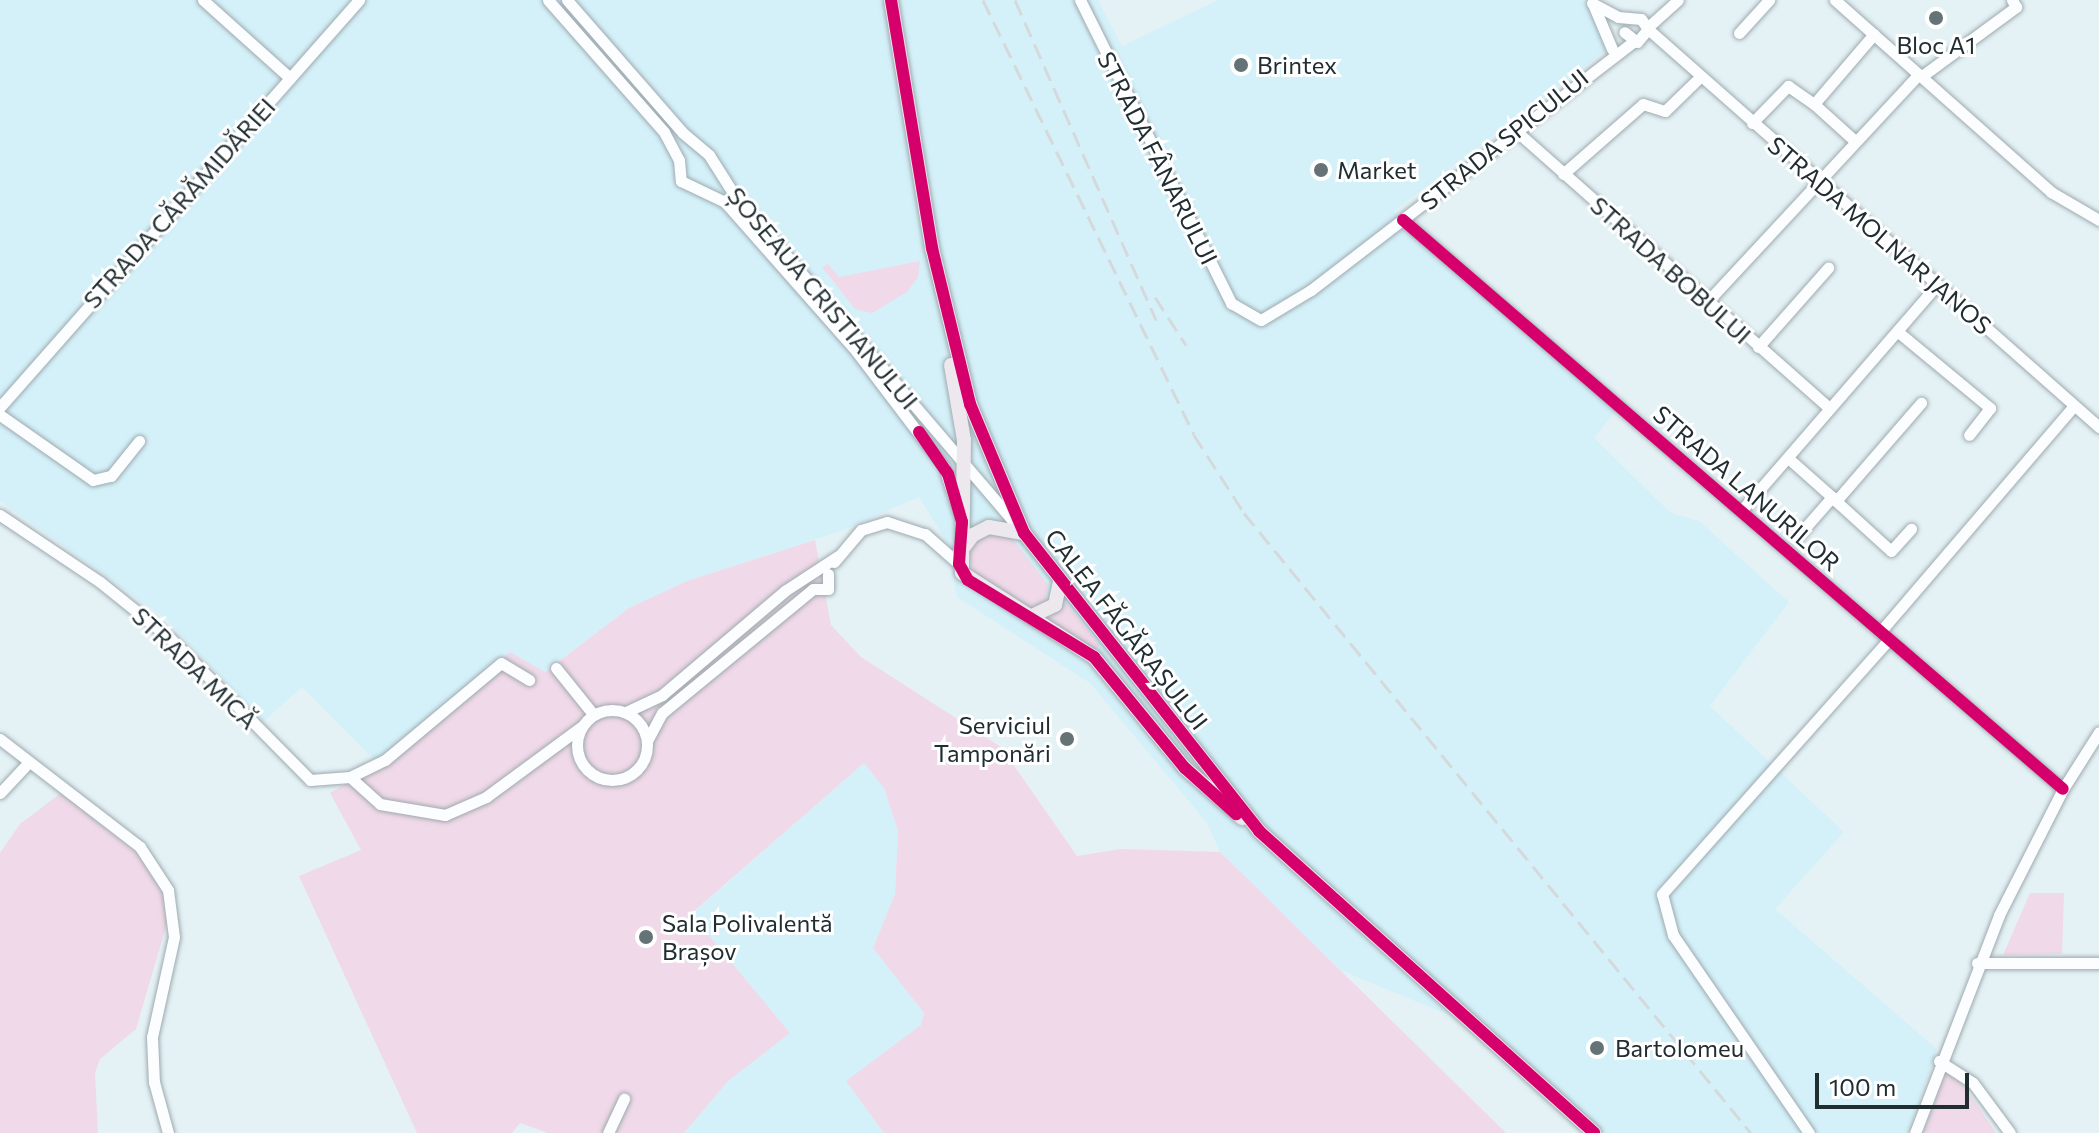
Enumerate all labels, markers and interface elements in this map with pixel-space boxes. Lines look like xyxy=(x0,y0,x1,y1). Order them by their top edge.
marker: Bloc A1 xyxy=(1927,9,1945,27)
place label: Bloc A1 xyxy=(1896,31,1976,59)
street label: STRADA FÂNARULUI xyxy=(1092,47,1224,269)
place label: Brintex xyxy=(1257,51,1337,79)
marker: Brintex xyxy=(1232,56,1250,74)
street label: STRADA SPICULUI xyxy=(1414,63,1594,215)
street label: STRADA CĂRĂMIDĂRIEI xyxy=(77,92,281,314)
street label: STRADA MOLNAR JANOS xyxy=(1762,130,1998,340)
place label: Market xyxy=(1337,156,1417,184)
marker: Market xyxy=(1312,161,1330,179)
street label: ȘOSEAUA CRISTIANULUI xyxy=(722,181,924,415)
street label: STRADA BOBULUI xyxy=(1585,190,1757,350)
street label: STRADA LANURILOR xyxy=(1648,399,1846,577)
street label: CALEA FĂGĂRAȘULUI xyxy=(1040,523,1214,735)
street label: STRADA MICĂ xyxy=(127,601,263,735)
place label: Serviciul Tamponări xyxy=(934,711,1051,767)
marker: Serviciul Tamponări xyxy=(1058,730,1076,748)
place label: Sala Polivalentă Brașov xyxy=(662,909,833,965)
marker: Sala Polivalentă Brașov xyxy=(637,928,655,946)
place label: Bartolomeu xyxy=(1615,1034,1744,1062)
marker: Bartolomeu xyxy=(1586,1037,1608,1059)
scale bar xyxy=(1819,1057,1973,1107)
text: 100 m xyxy=(1829,1072,1896,1101)

